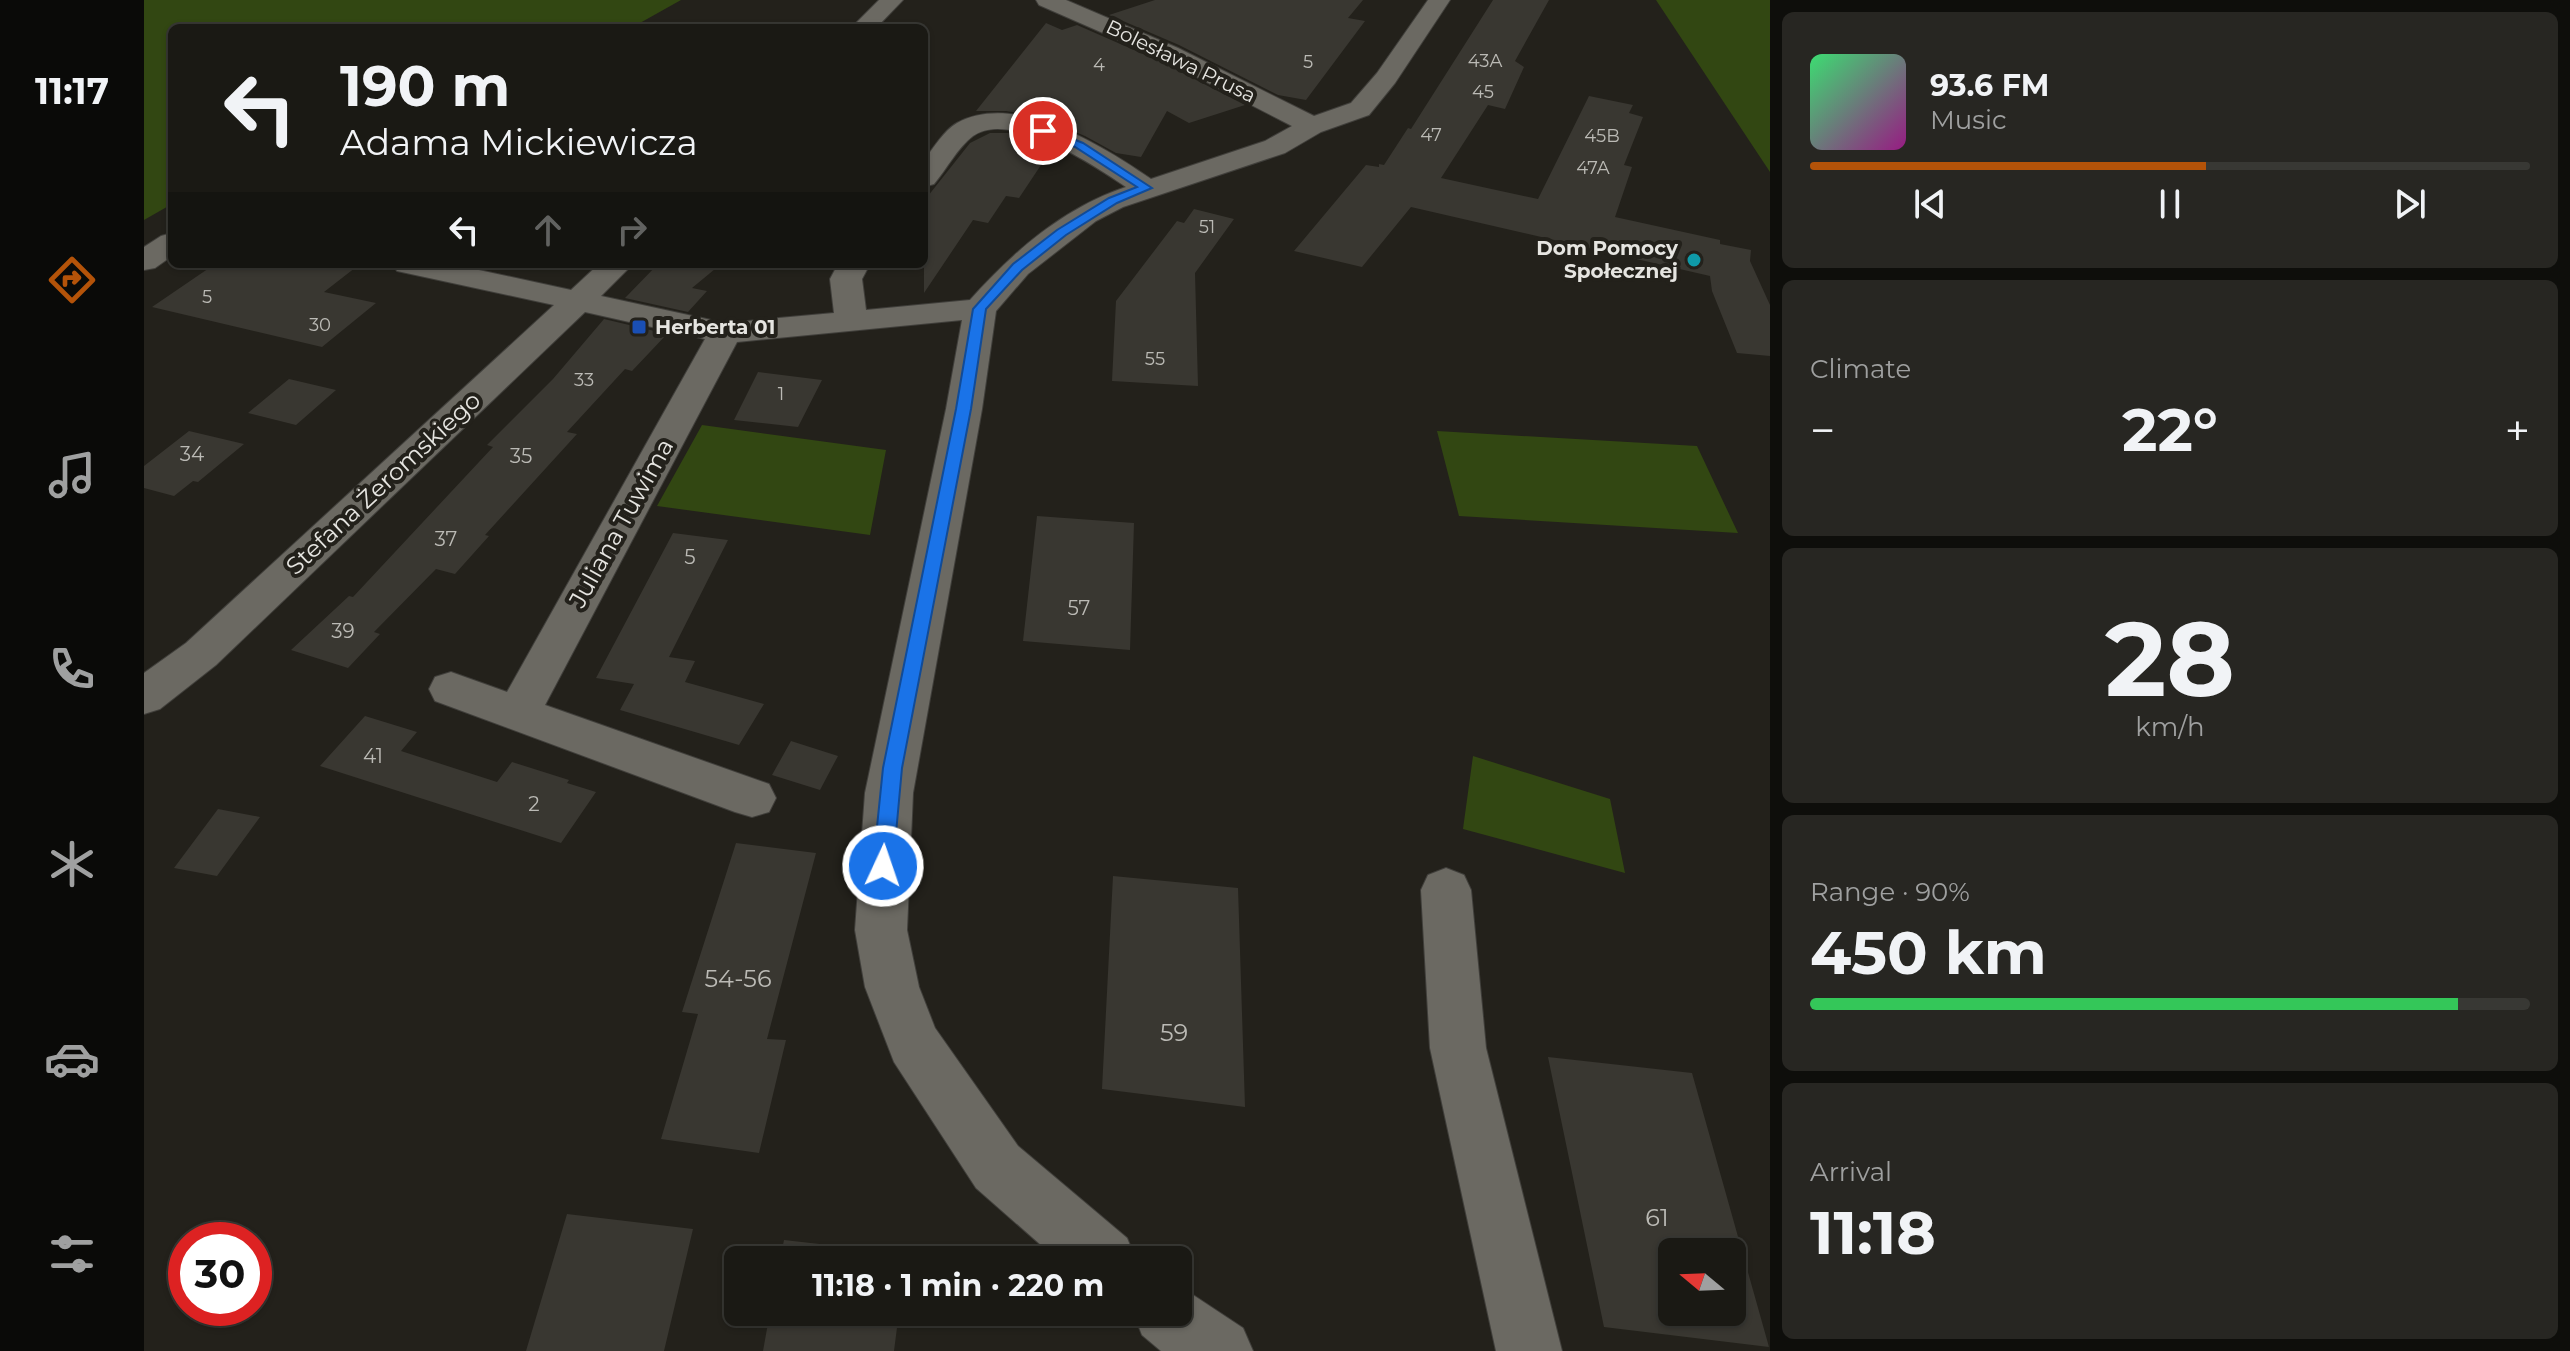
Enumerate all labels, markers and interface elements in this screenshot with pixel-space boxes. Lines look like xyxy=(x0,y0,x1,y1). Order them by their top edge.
street label: Bolesława Prusa xyxy=(1102,14,1260,108)
house number: 43A xyxy=(1468,50,1502,72)
house number: 5 xyxy=(1303,51,1313,73)
text: 190 m xyxy=(340,52,510,120)
house number: 4 xyxy=(1093,54,1105,76)
icon: left xyxy=(208,56,312,160)
text: 93.6 FM xyxy=(1930,67,2049,104)
text: 11:17 xyxy=(35,69,109,113)
house number: 45 xyxy=(1472,81,1494,103)
pin xyxy=(1009,97,1077,165)
text: Music xyxy=(1930,104,2007,136)
icon: arrive xyxy=(1021,109,1065,153)
text: Adama Mickiewicza xyxy=(340,120,698,164)
house number: 47 xyxy=(1420,124,1442,146)
house number: 45B xyxy=(1584,125,1620,147)
house number: 47A xyxy=(1576,157,1610,179)
icon: previous xyxy=(1908,182,1952,226)
icon: pause xyxy=(2148,182,2192,226)
icon: next xyxy=(2388,182,2432,226)
icon: left xyxy=(442,208,486,252)
icon: ahead xyxy=(526,208,570,252)
icon: right xyxy=(610,208,654,252)
house number: 51 xyxy=(1199,216,1215,238)
place label: Dom Pomocy Społecznej xyxy=(1536,236,1679,283)
marker: Dom Pomocy Społecznej xyxy=(1685,251,1703,269)
icon: directions xyxy=(44,252,100,308)
house number: 5 xyxy=(202,286,212,308)
house number: 30 xyxy=(309,314,331,336)
place label: Herberta 01 xyxy=(655,315,775,339)
marker: Herberta 01 xyxy=(630,318,648,336)
house number: 55 xyxy=(1145,348,1165,370)
text: Climate xyxy=(1810,353,1911,385)
house number: 33 xyxy=(574,369,594,391)
house number: 1 xyxy=(778,383,784,405)
street label: Stefana Żeromskiego xyxy=(280,385,486,581)
text: 22° xyxy=(2122,393,2218,466)
text: − xyxy=(1810,403,1835,457)
text: + xyxy=(2505,403,2530,457)
street label: Juliana Tuwima xyxy=(562,433,679,613)
house number: 34 xyxy=(180,442,204,466)
house number: 35 xyxy=(510,444,532,468)
icon: music xyxy=(44,447,100,503)
house number: 37 xyxy=(435,527,457,551)
house number: 5 xyxy=(684,545,696,569)
text: 28 xyxy=(2105,595,2235,722)
house number: 57 xyxy=(1068,596,1090,620)
house number: 39 xyxy=(331,619,355,643)
icon: phone xyxy=(44,641,100,697)
text: km/h xyxy=(2135,711,2205,743)
house number: 41 xyxy=(363,744,383,768)
house number: 2 xyxy=(528,792,540,816)
position arrow xyxy=(841,824,925,908)
icon: climate xyxy=(44,836,100,892)
text: Range · 90% xyxy=(1810,876,1970,908)
text: 450 km xyxy=(1810,916,2047,989)
house number: 54-56 xyxy=(704,964,772,993)
house number: 59 xyxy=(1160,1018,1188,1047)
icon: car xyxy=(44,1031,100,1087)
text: Arrival xyxy=(1810,1156,1892,1188)
text: 11:18 xyxy=(1810,1196,1936,1269)
house number: 61 xyxy=(1645,1203,1669,1232)
speed limit sign: 30 xyxy=(168,1222,272,1326)
icon: filters xyxy=(44,1226,100,1282)
north arrow xyxy=(1658,1238,1746,1326)
map controls xyxy=(1658,1238,1746,1326)
text: 11:18 · 1 min · 220 m xyxy=(812,1267,1104,1304)

